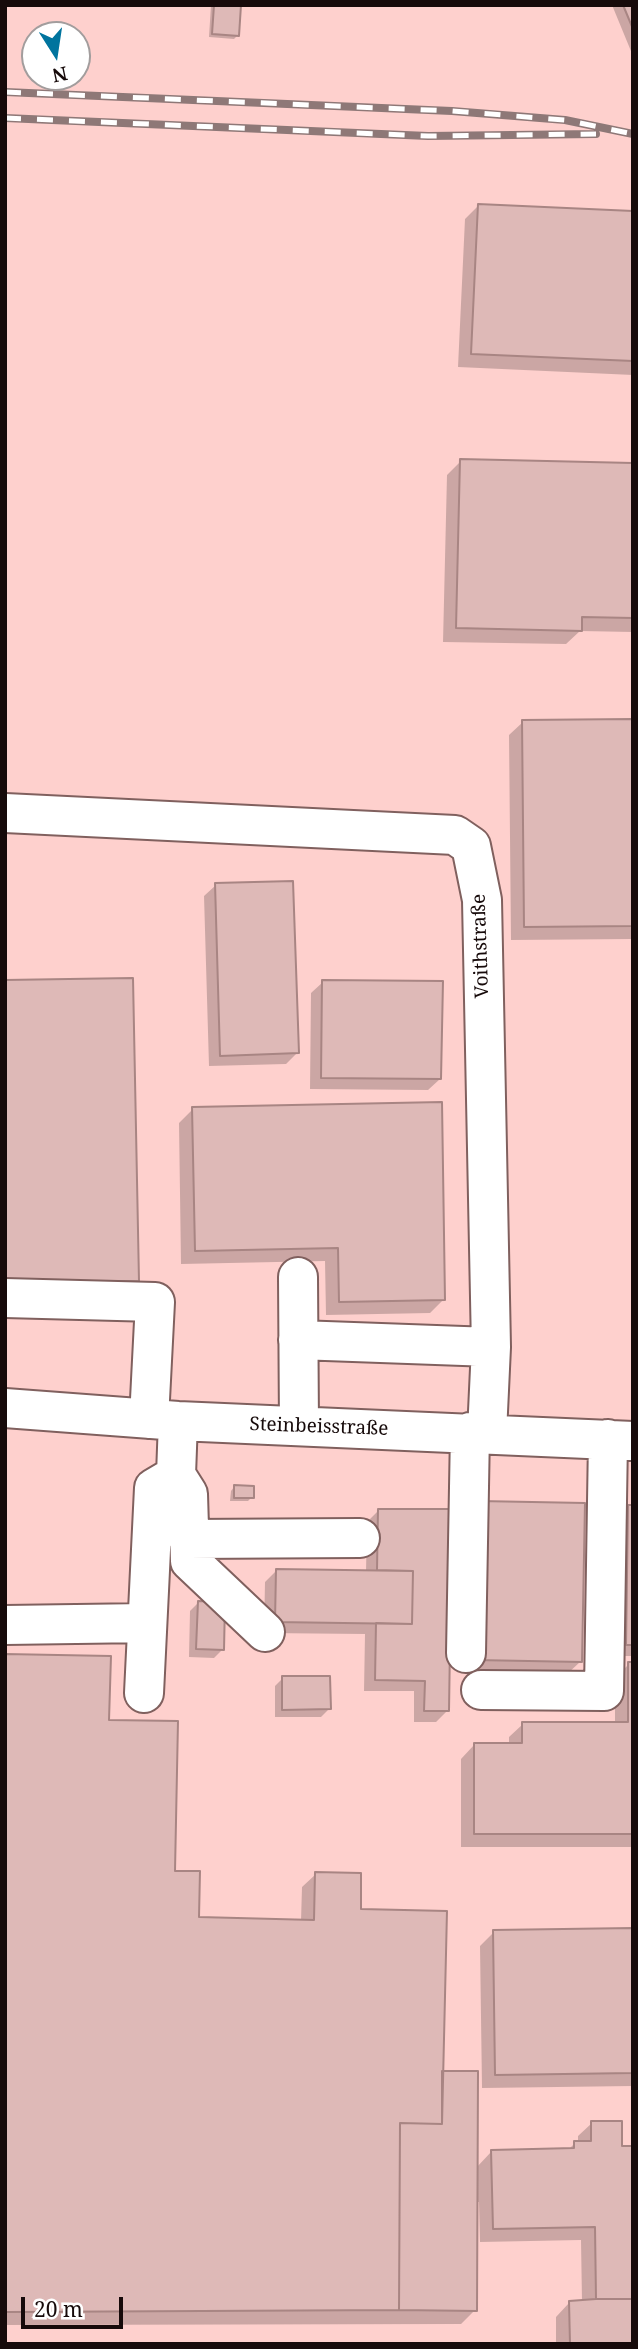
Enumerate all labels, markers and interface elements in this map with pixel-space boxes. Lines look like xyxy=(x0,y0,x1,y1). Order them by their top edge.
north arrow xyxy=(21,21,91,91)
text: N xyxy=(50,60,70,89)
street label: Voithstraße xyxy=(468,893,494,999)
street label: Steinbeisstraße xyxy=(249,1413,389,1441)
scale bar xyxy=(24,2282,126,2326)
text: 20 m xyxy=(34,2295,83,2323)

